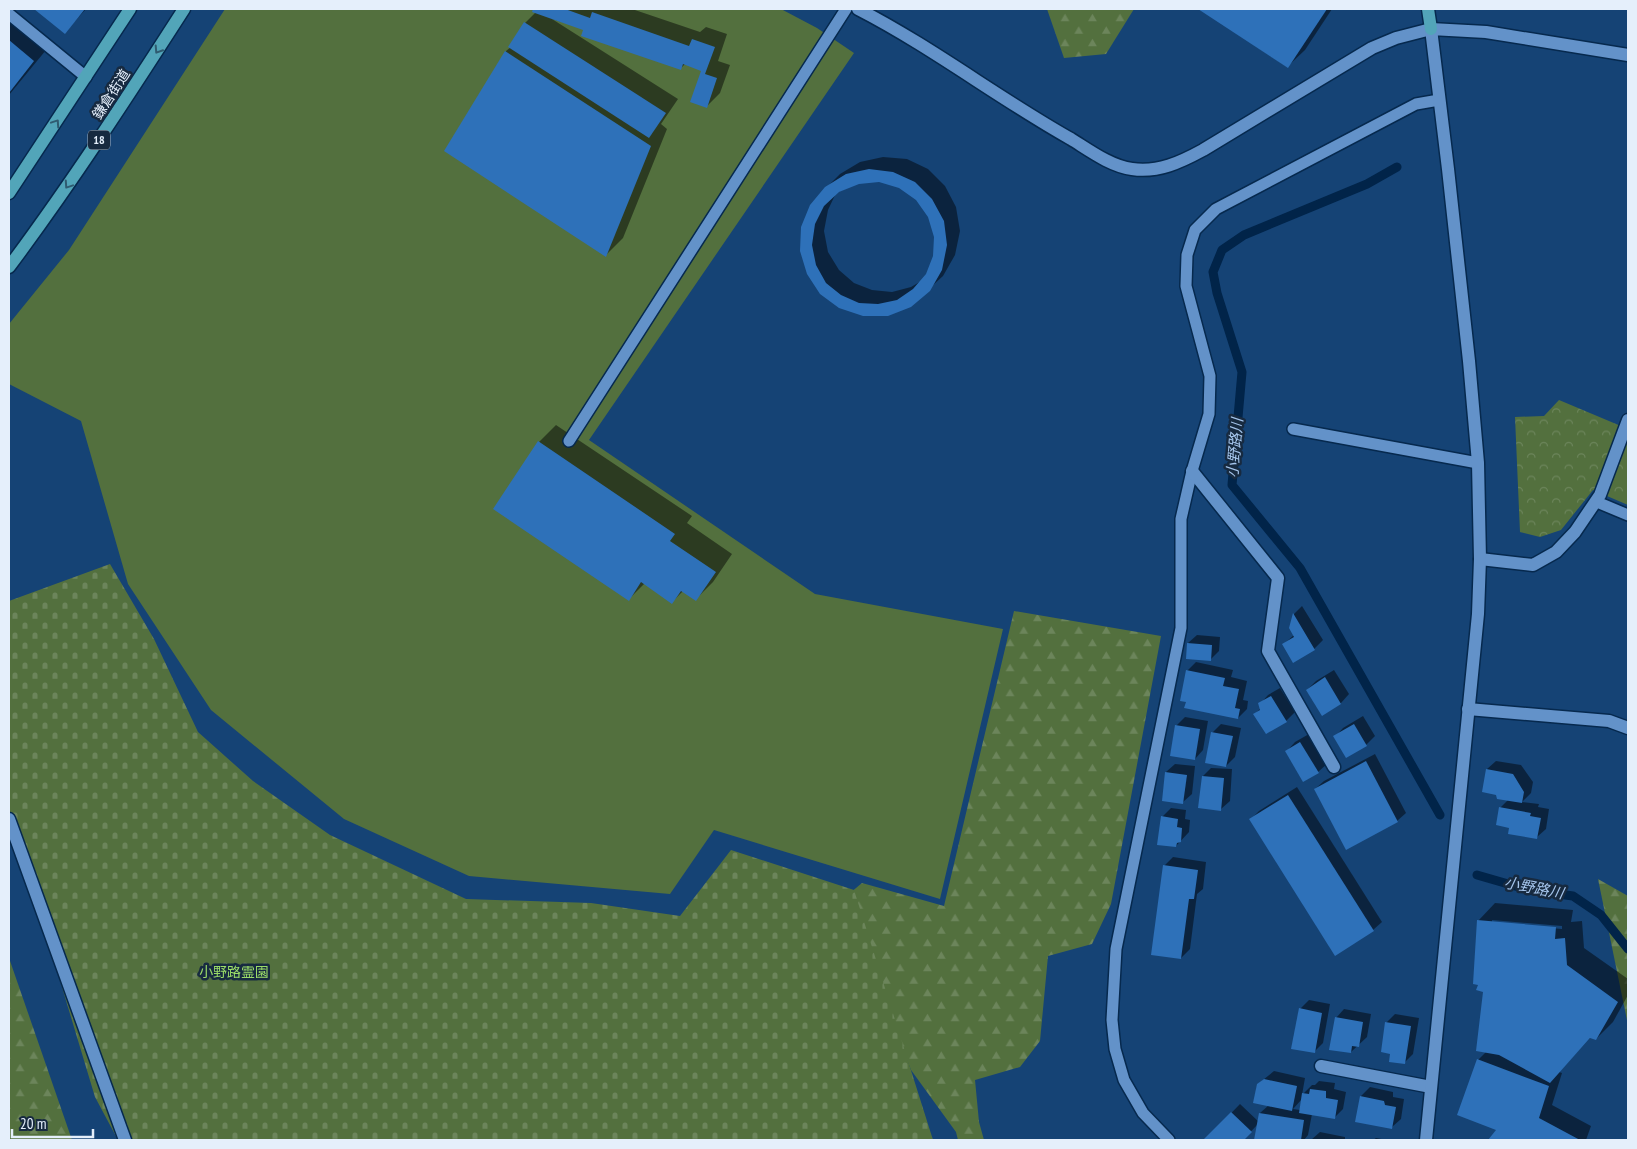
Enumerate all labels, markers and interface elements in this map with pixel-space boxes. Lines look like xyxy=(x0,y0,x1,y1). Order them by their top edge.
one-way arrow xyxy=(154,44,164,53)
street label: 鎌倉街道 xyxy=(88,66,134,122)
one-way arrow xyxy=(49,120,59,129)
road number: 18 xyxy=(88,130,110,150)
one-way arrow xyxy=(65,180,74,189)
water label: 小野路川 xyxy=(1222,415,1247,479)
water label: 小野路川 xyxy=(1503,872,1567,903)
park label: 小野路霊園 xyxy=(199,963,269,981)
scale bar xyxy=(12,1106,94,1138)
text: 20 m xyxy=(20,1114,46,1133)

